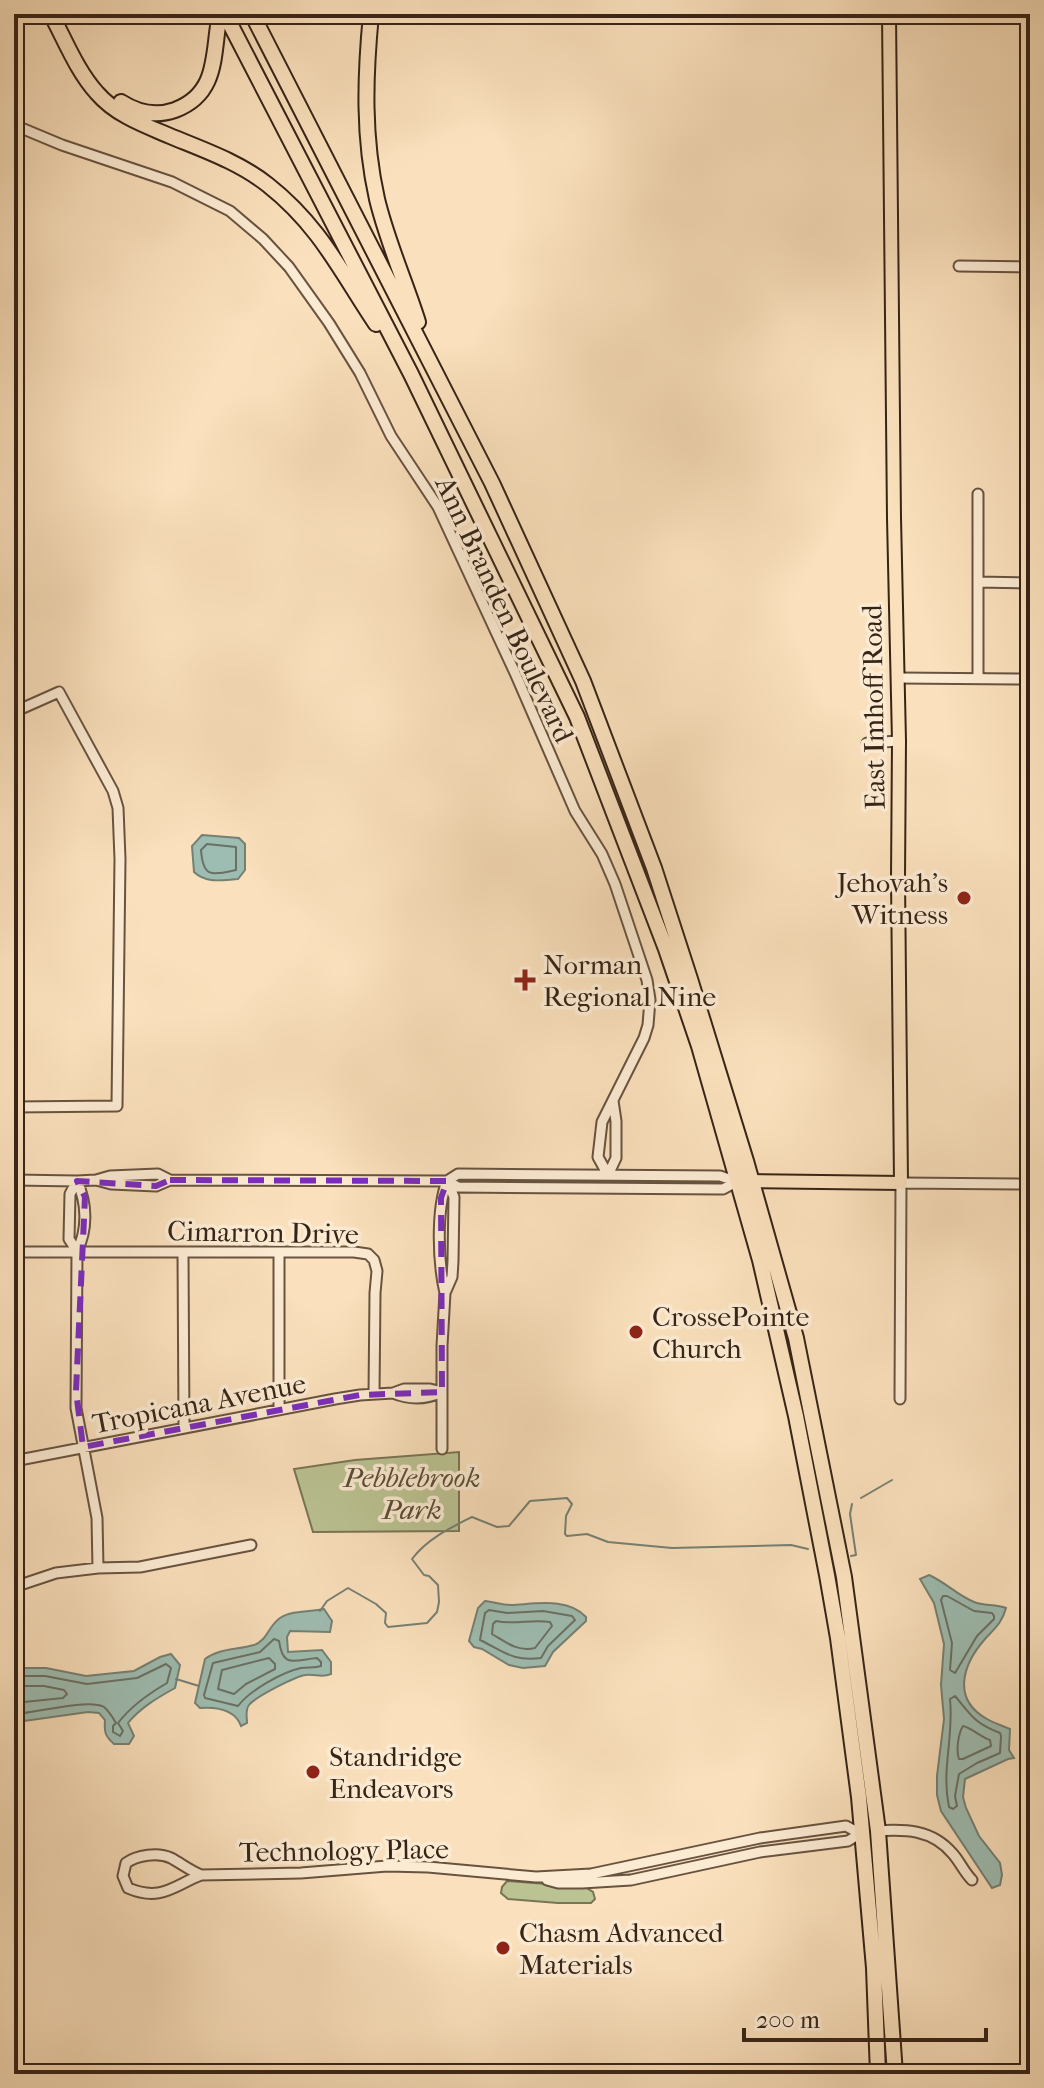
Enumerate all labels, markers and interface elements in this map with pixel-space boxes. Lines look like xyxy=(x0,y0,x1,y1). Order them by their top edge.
street label: Ann Branden Boulevard xyxy=(428,470,581,748)
street label: East Imhoff Road xyxy=(855,603,892,810)
place label: Jehovah's Witness xyxy=(835,866,948,931)
marker: Jehovah's Witness xyxy=(955,889,973,907)
place label: Norman Regional Nine xyxy=(543,948,716,1013)
marker: Norman Regional Nine xyxy=(514,969,536,991)
street label: Cimarron Drive xyxy=(167,1214,359,1251)
place label: CrossePointe Church xyxy=(652,1300,810,1365)
marker: CrossePointe Church xyxy=(627,1323,645,1341)
street label: Tropicana Avenue xyxy=(89,1367,309,1440)
park label: Pebblebrook Park xyxy=(342,1461,480,1526)
place label: Standridge Endeavors xyxy=(329,1740,462,1805)
marker: Standridge Endeavors xyxy=(304,1763,322,1781)
street label: Technology Place xyxy=(239,1832,449,1869)
place label: Chasm Advanced Materials xyxy=(519,1916,724,1981)
marker: Chasm Advanced Materials xyxy=(494,1939,512,1957)
scale bar xyxy=(744,1992,986,2042)
text: 200 m xyxy=(756,2006,820,2034)

